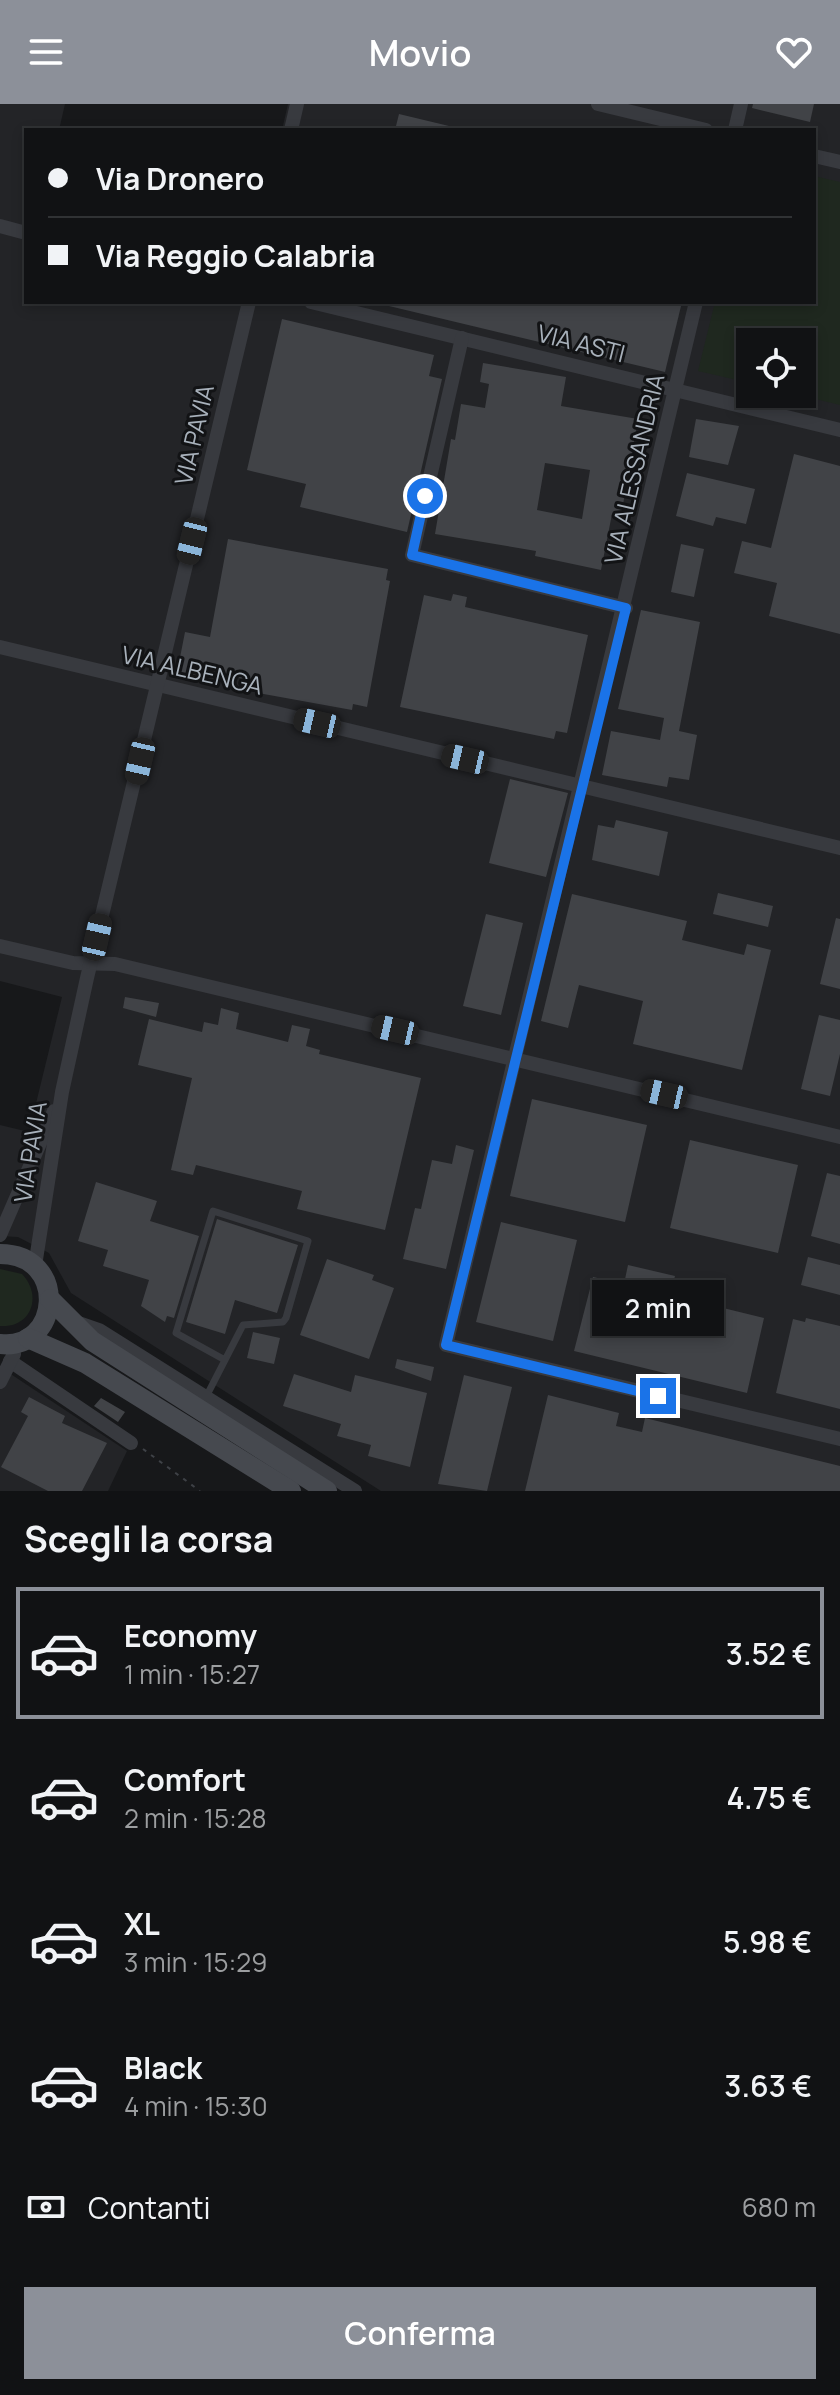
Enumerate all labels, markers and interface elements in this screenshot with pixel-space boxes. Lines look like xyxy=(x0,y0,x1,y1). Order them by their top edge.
text: Movio xyxy=(369,28,471,77)
icon: menu xyxy=(24,30,68,74)
icon: heart xyxy=(772,30,816,74)
text: Via Dronero xyxy=(96,158,264,199)
text: Via Reggio Calabria xyxy=(96,235,375,276)
street label: VIA ASTI xyxy=(534,316,629,369)
map controls xyxy=(736,328,816,408)
button: locate xyxy=(736,328,816,408)
street label: VIA ALESSANDRIA xyxy=(596,370,671,567)
street label: VIA PAVIA xyxy=(166,381,221,488)
route start xyxy=(407,478,443,514)
car xyxy=(175,515,209,567)
street label: VIA ALBENGA xyxy=(118,637,266,702)
car xyxy=(291,706,343,740)
car xyxy=(123,735,157,787)
car xyxy=(439,742,491,776)
car xyxy=(80,911,114,963)
car xyxy=(369,1013,421,1047)
car xyxy=(638,1077,690,1111)
street label: VIA PAVIA xyxy=(5,1099,54,1205)
callout: 2 min xyxy=(592,1280,724,1336)
text: 2 min xyxy=(625,1290,691,1326)
route end xyxy=(640,1378,676,1414)
text: Scegli la corsa xyxy=(24,1514,273,1563)
text: Economy xyxy=(124,1615,257,1656)
icon: car xyxy=(28,1617,100,1689)
text: 3.52 € xyxy=(726,1633,812,1674)
text: 1 min · 15:27 xyxy=(124,1656,260,1692)
text: Comfort xyxy=(124,1759,246,1800)
icon: car xyxy=(28,1761,100,1833)
text: 4.75 € xyxy=(727,1777,812,1818)
text: 2 min · 15:28 xyxy=(124,1800,267,1836)
text: XL xyxy=(124,1903,160,1944)
icon: car xyxy=(28,1905,100,1977)
text: 5.98 € xyxy=(723,1921,812,1962)
text: 3 min · 15:29 xyxy=(124,1944,267,1980)
text: Black xyxy=(124,2047,202,2088)
icon: car xyxy=(28,2049,100,2121)
text: 3.63 € xyxy=(724,2065,812,2106)
text: 4 min · 15:30 xyxy=(124,2088,268,2124)
icon: cash xyxy=(24,2185,68,2229)
text: Contanti xyxy=(88,2187,211,2228)
text: 680 m xyxy=(742,2189,816,2225)
button: Conferma xyxy=(24,2287,816,2379)

